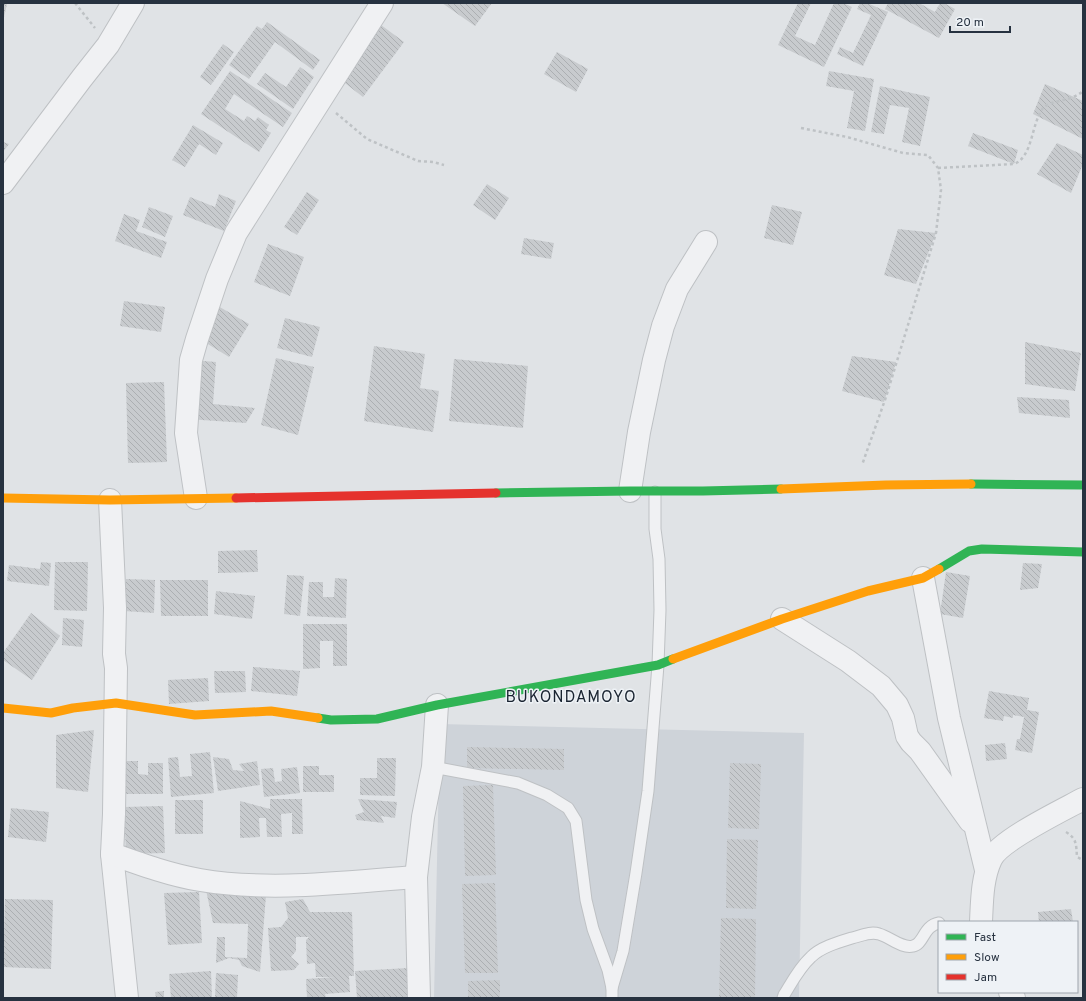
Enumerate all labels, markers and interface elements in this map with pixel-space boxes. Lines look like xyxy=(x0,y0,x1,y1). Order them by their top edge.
scale bar xyxy=(950,8,1010,34)
text: 20 m xyxy=(956,15,984,31)
district label: BUKONDAMOYO xyxy=(505,688,637,708)
legend xyxy=(938,921,1078,993)
text: Fast xyxy=(974,930,996,946)
text: Slow xyxy=(974,950,1000,966)
text: Jam xyxy=(974,970,997,986)

